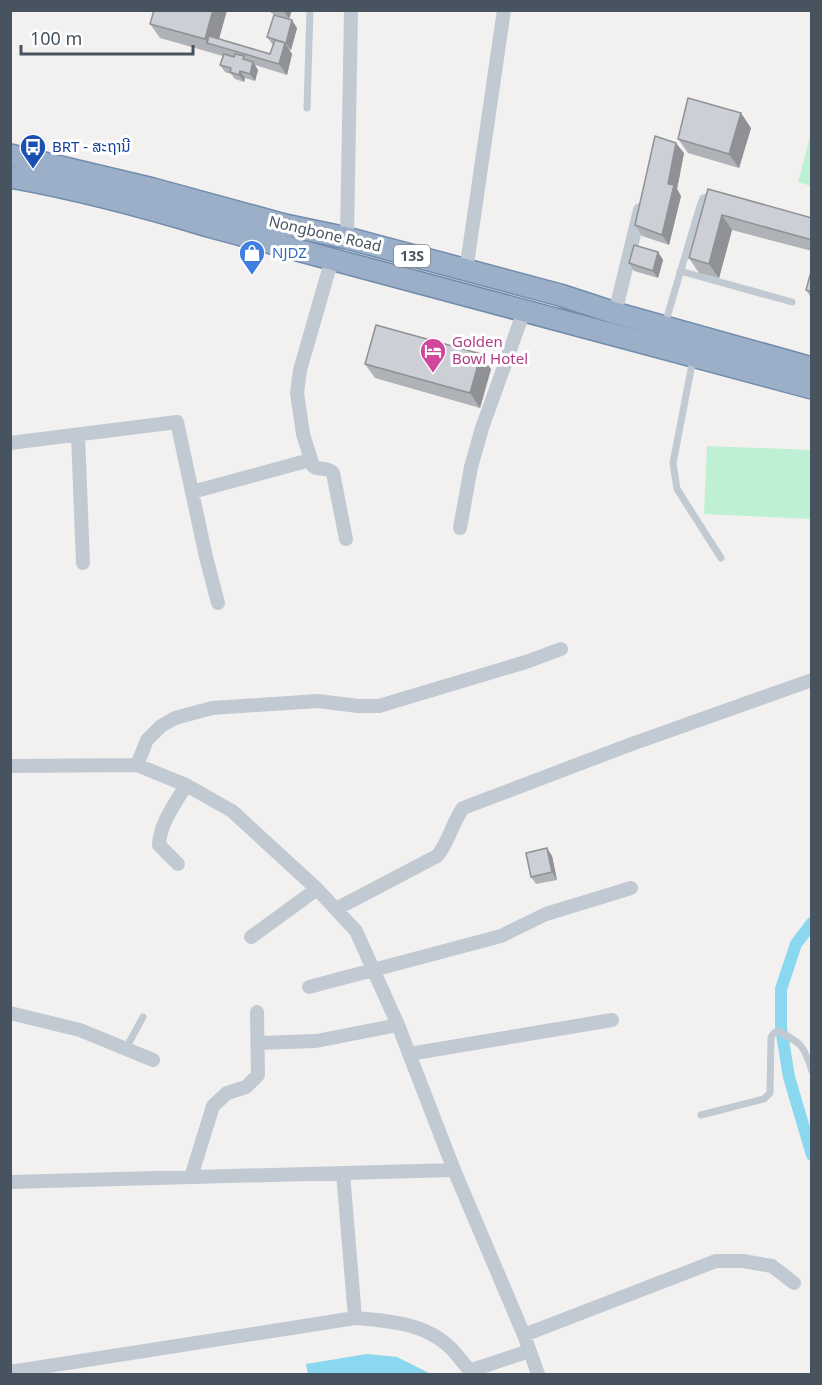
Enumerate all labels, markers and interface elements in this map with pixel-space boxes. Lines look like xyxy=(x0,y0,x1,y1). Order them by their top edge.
scale bar xyxy=(21,18,194,56)
text: 100 m xyxy=(30,26,82,50)
bus stop icon: BRT - ສະຖານີ xyxy=(18,132,48,170)
place label: BRT - ສະຖານີ xyxy=(52,136,131,156)
street label: Nongbone Road xyxy=(267,210,383,256)
shop icon: NJDZ xyxy=(237,238,267,276)
place label: NJDZ xyxy=(272,242,307,262)
road number: 13S xyxy=(394,245,430,267)
place label: Golden Bowl Hotel xyxy=(452,331,528,368)
hotel icon: Golden Bowl Hotel xyxy=(418,336,448,374)

